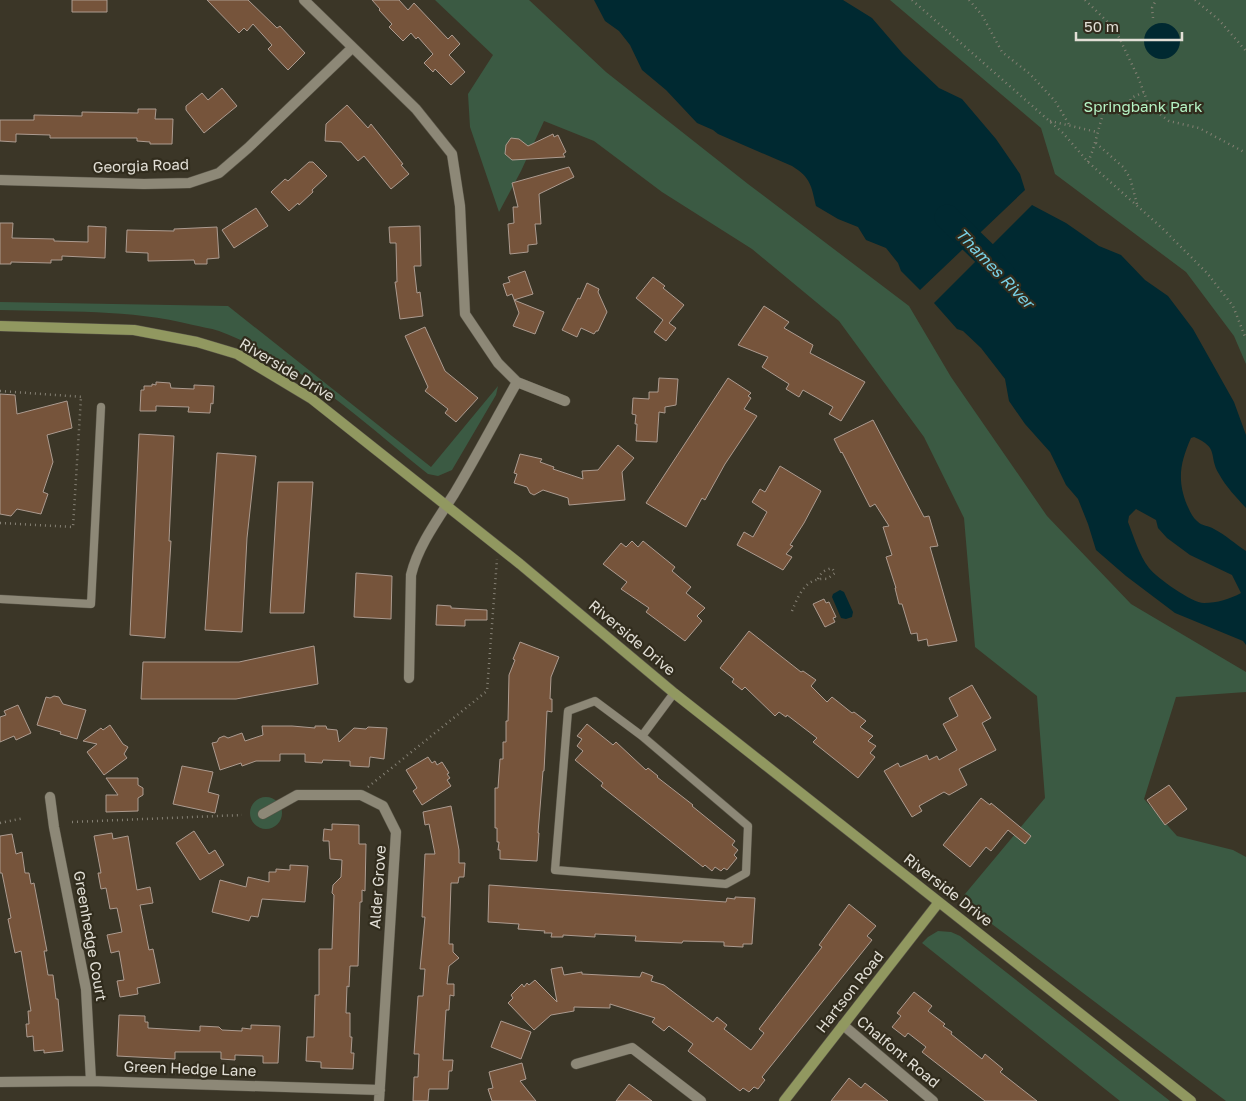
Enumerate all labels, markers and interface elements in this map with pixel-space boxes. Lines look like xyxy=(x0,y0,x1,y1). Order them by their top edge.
scale bar xyxy=(1076,10,1182,42)
text: 50 m xyxy=(1084,17,1119,35)
park label: Springbank Park xyxy=(1084,97,1203,115)
street label: Georgia Road xyxy=(93,154,189,176)
water label: Thames River xyxy=(952,224,1040,314)
street label: Riverside Drive xyxy=(237,334,339,405)
street label: Riverside Drive xyxy=(586,596,680,679)
street label: Alder Grove xyxy=(365,844,389,929)
street label: Riverside Drive xyxy=(901,849,997,930)
street label: Greenhedge Court xyxy=(71,869,111,1002)
street label: Hartson Road xyxy=(812,947,887,1036)
street label: Chalfont Road xyxy=(854,1011,944,1091)
street label: Green Hedge Lane xyxy=(123,1057,257,1079)

